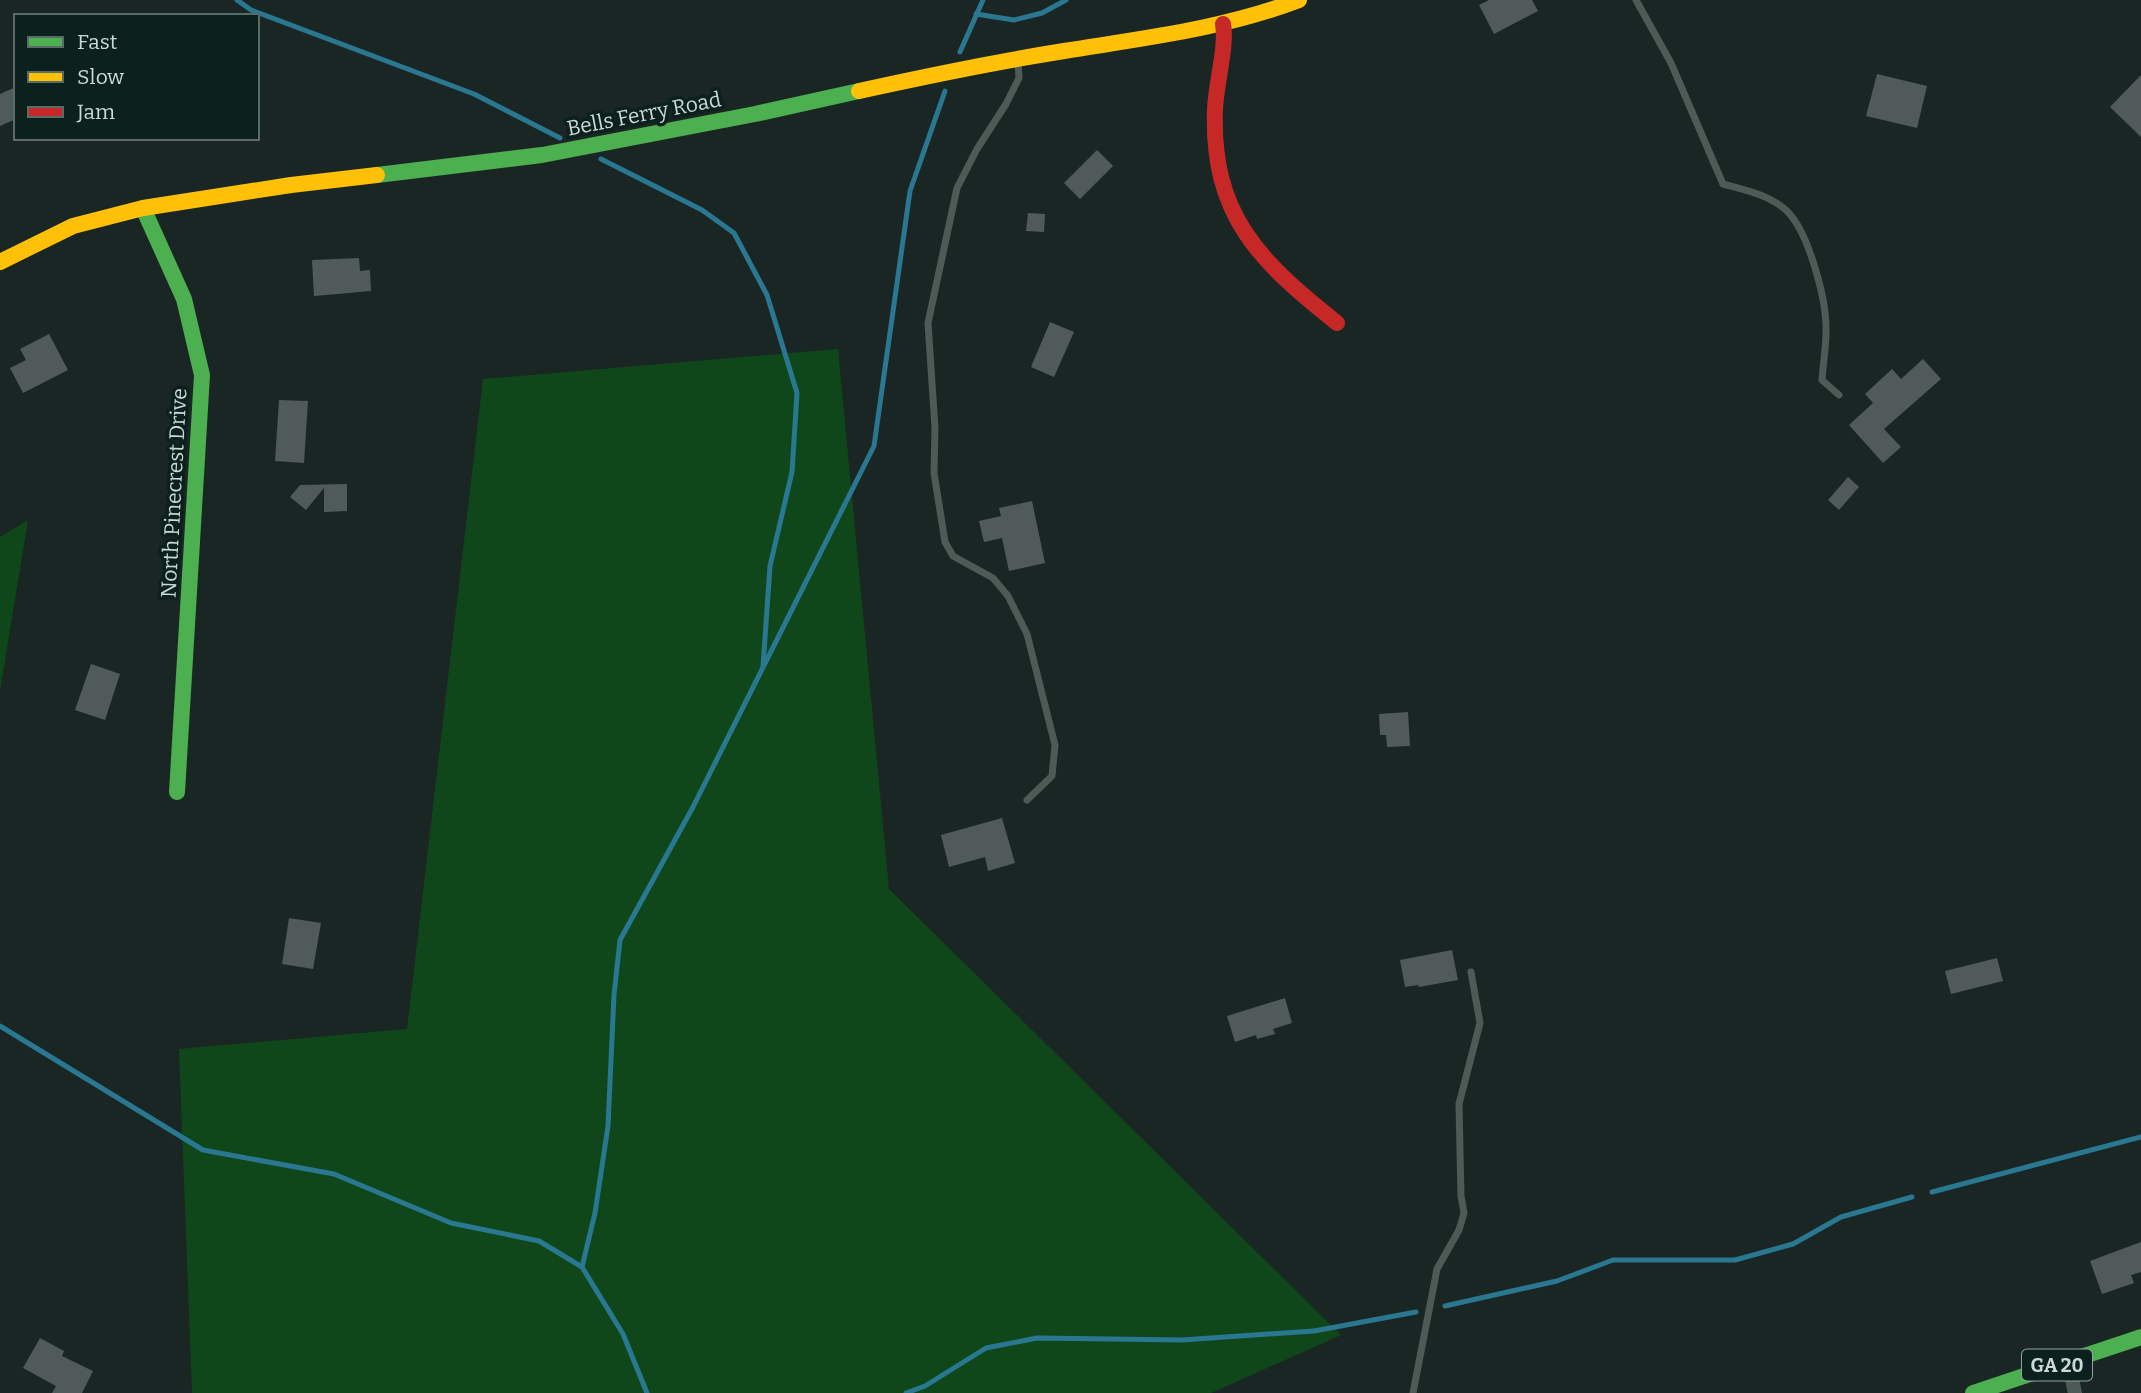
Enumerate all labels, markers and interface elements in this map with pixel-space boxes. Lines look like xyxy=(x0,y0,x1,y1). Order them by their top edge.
legend xyxy=(14,14,259,140)
text: Fast xyxy=(77,29,118,55)
text: Slow xyxy=(77,64,124,90)
street label: Bells Ferry Road xyxy=(565,86,723,142)
text: Jam xyxy=(76,99,115,125)
street label: North Pinecrest Drive xyxy=(156,387,192,599)
road number: GA 20 xyxy=(2022,1350,2092,1380)

